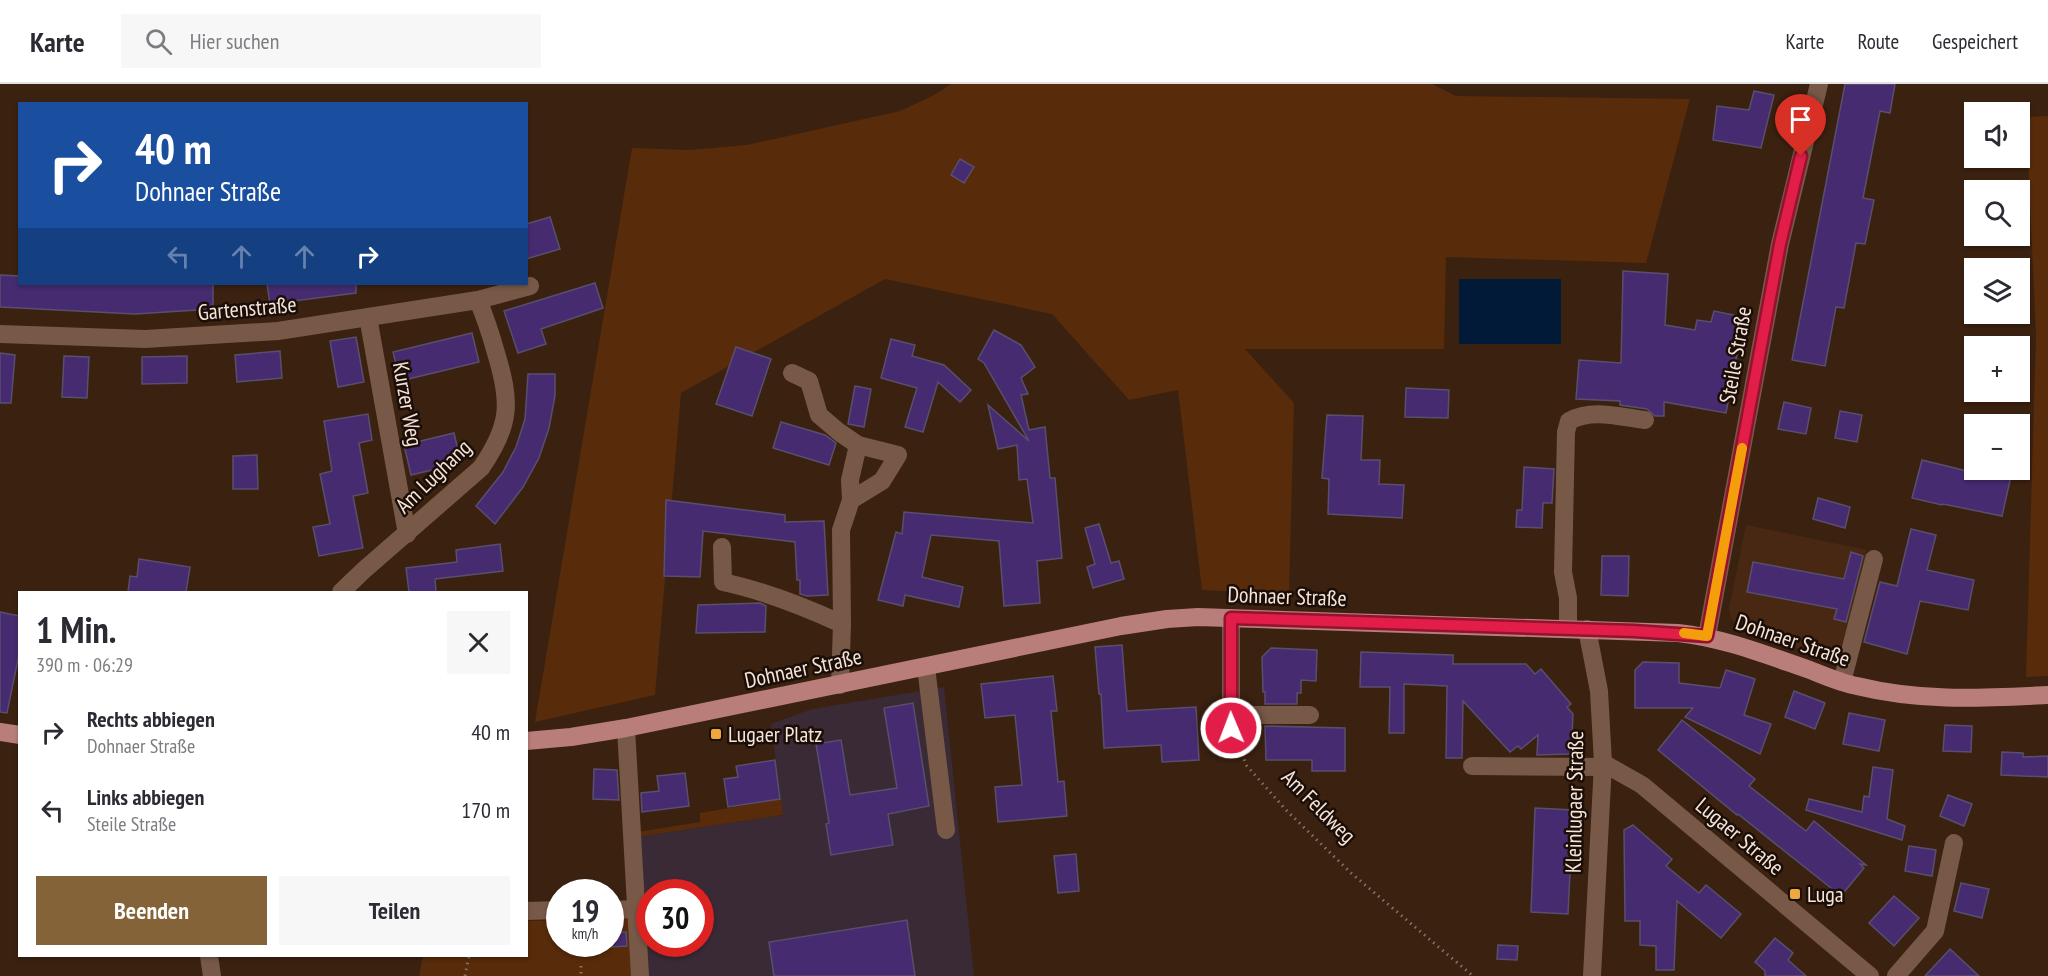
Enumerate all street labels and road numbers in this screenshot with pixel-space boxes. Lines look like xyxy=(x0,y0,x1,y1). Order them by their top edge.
street label: Gartenstraße xyxy=(196,290,298,326)
street label: Steile Straße xyxy=(1713,304,1757,406)
street label: Kurzer Weg xyxy=(387,359,429,449)
street label: Am Lughang xyxy=(389,433,477,519)
street label: Dohnaer Straße xyxy=(1227,580,1347,612)
street label: Dohnaer Straße xyxy=(1732,607,1854,673)
street label: Dohnaer Straße xyxy=(742,642,864,694)
street label: Kleinlugaer Straße xyxy=(1559,731,1589,873)
street label: Am Feldweg xyxy=(1276,763,1362,849)
street label: Lugaer Straße xyxy=(1690,791,1790,881)

